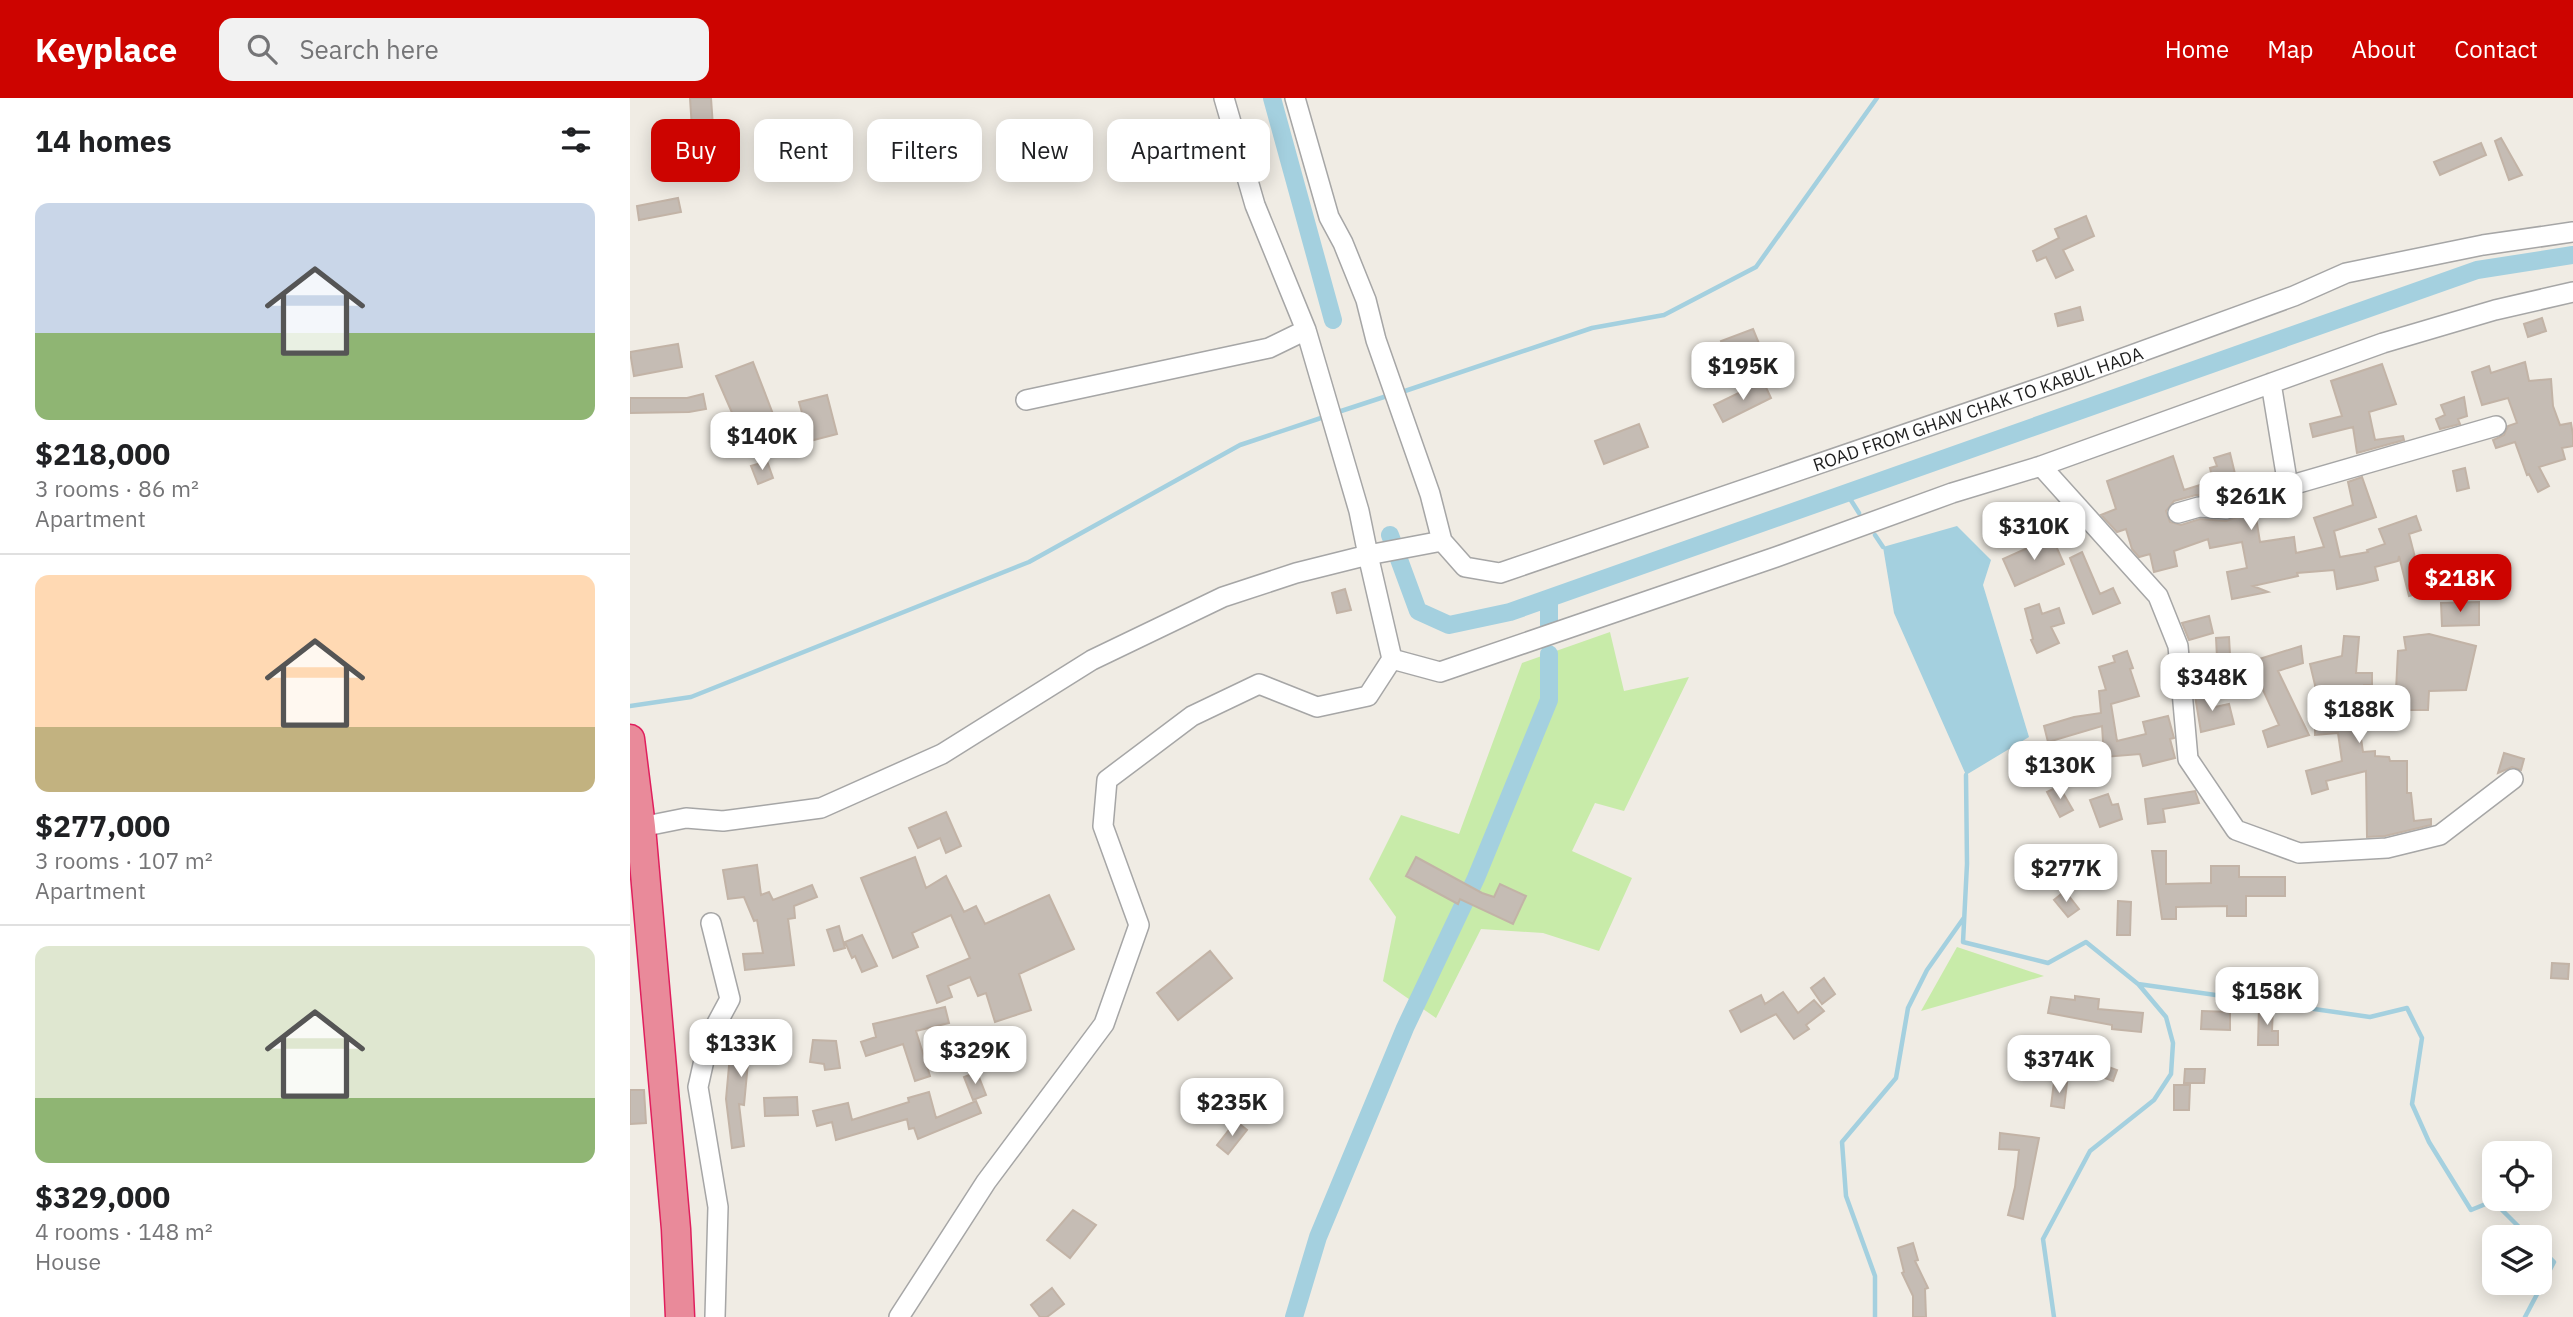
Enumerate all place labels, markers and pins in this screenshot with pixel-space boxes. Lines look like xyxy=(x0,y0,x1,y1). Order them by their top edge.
pin: $195K xyxy=(1694,342,1792,402)
pin: $140K xyxy=(713,412,811,472)
pin: $261K xyxy=(2202,472,2300,532)
pin: $310K xyxy=(1985,503,2083,562)
pin: $218K xyxy=(2411,554,2509,614)
pin: $348K xyxy=(2163,654,2261,713)
pin: $188K xyxy=(2310,686,2408,745)
pin: $130K xyxy=(2011,742,2109,801)
pin: $277K xyxy=(2017,844,2115,904)
pin: $158K xyxy=(2218,968,2316,1027)
pin: $133K xyxy=(692,1020,790,1079)
pin: $329K xyxy=(926,1026,1024,1086)
pin: $374K xyxy=(2010,1035,2108,1095)
pin: $235K xyxy=(1183,1079,1281,1138)

